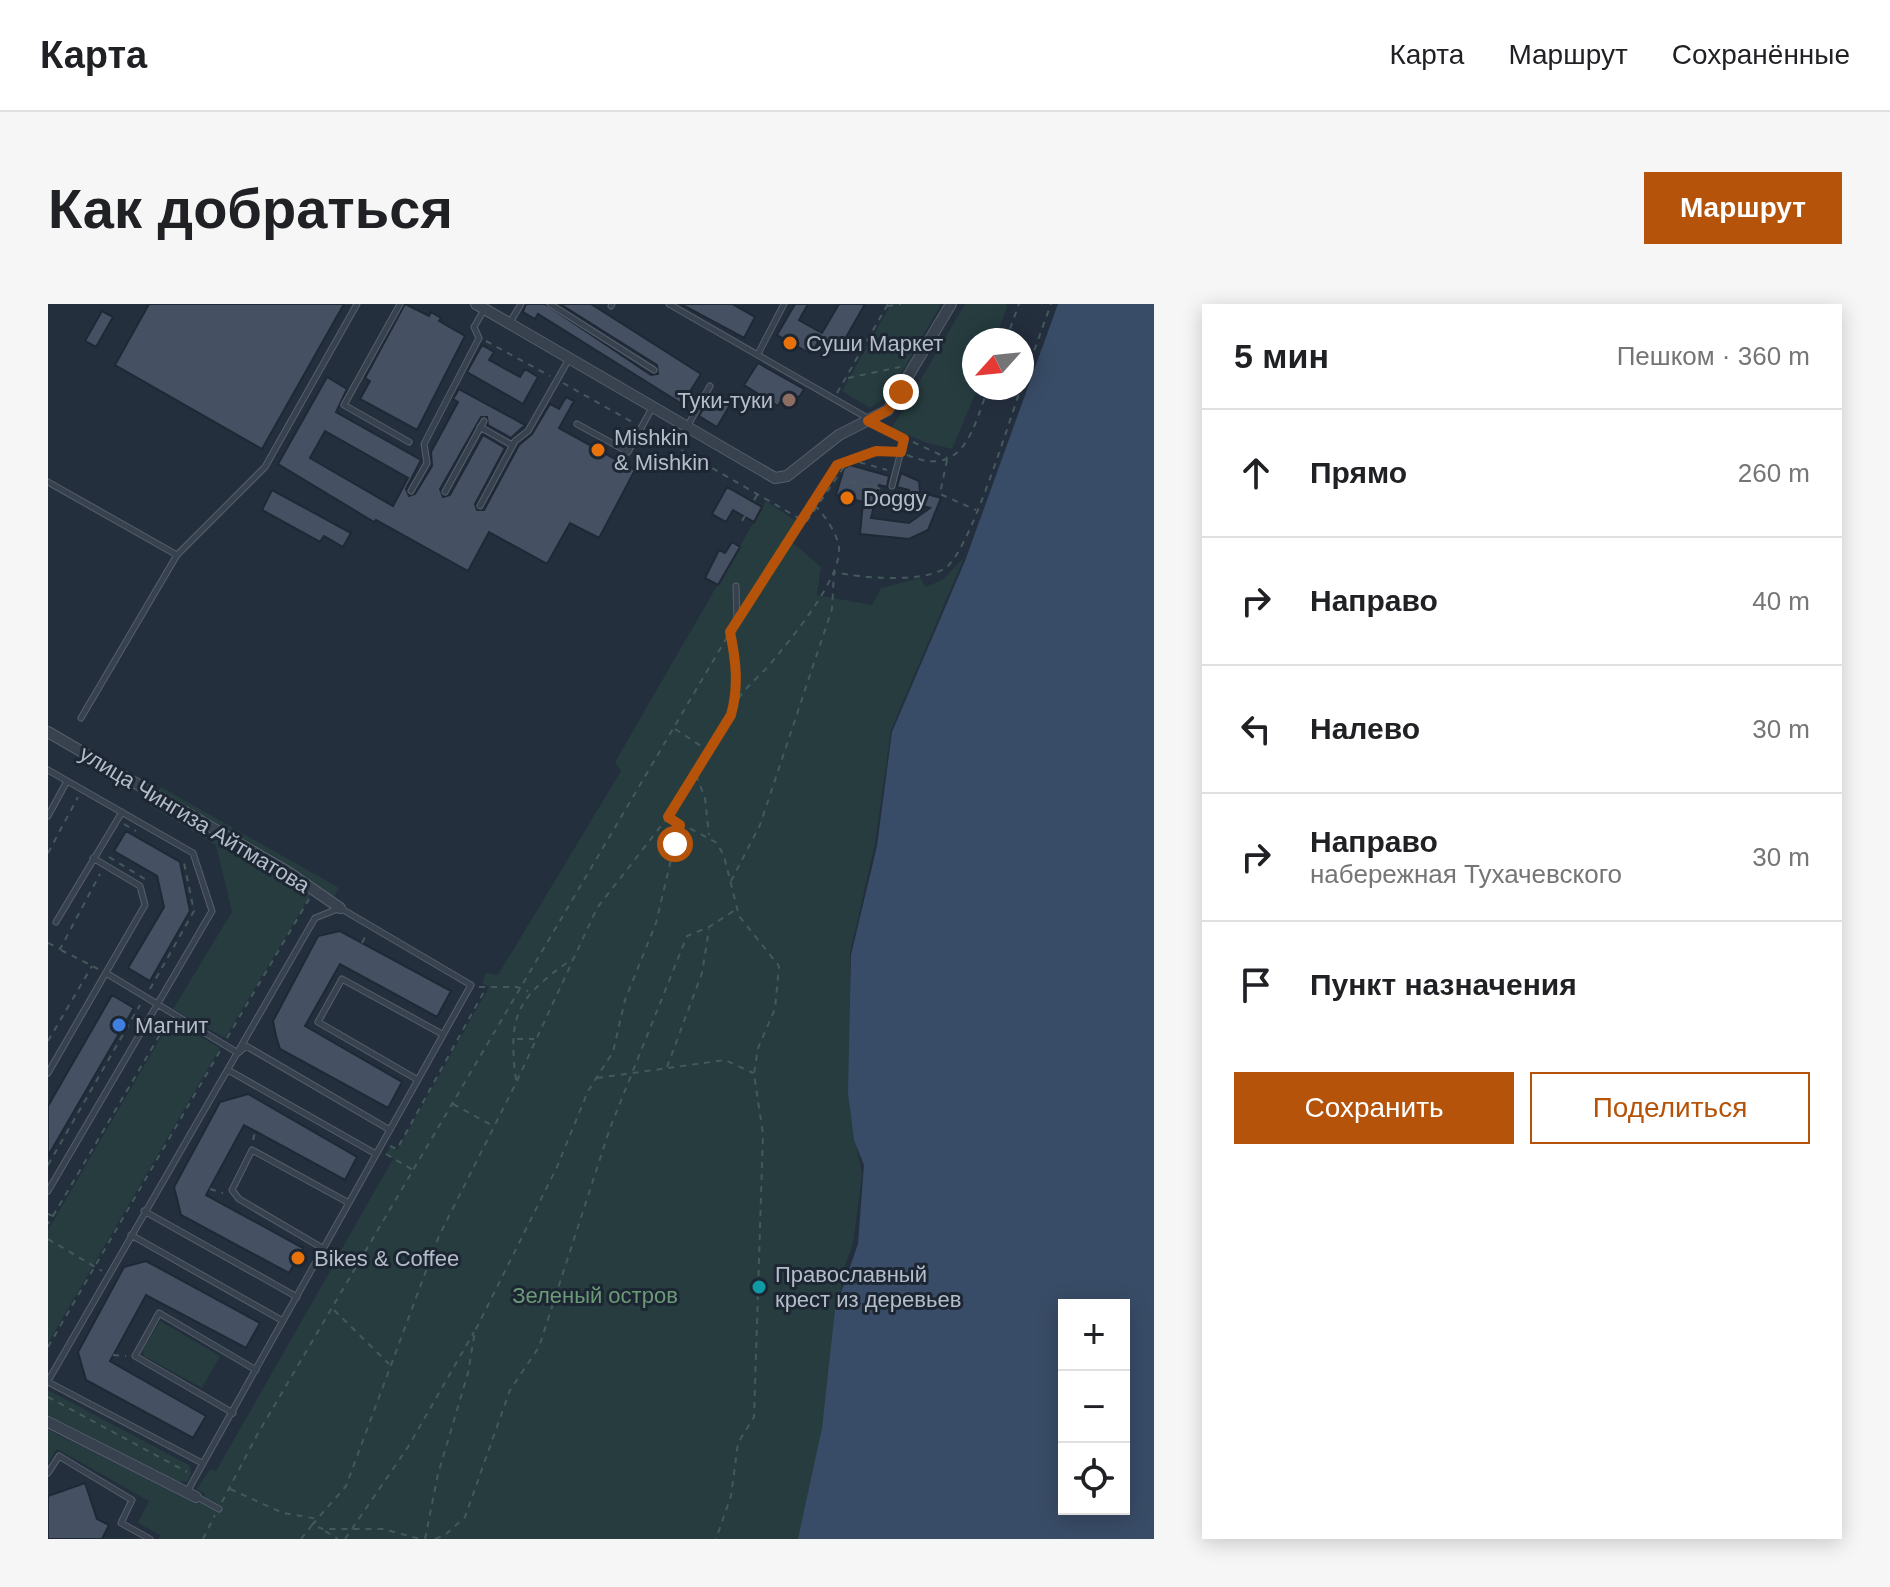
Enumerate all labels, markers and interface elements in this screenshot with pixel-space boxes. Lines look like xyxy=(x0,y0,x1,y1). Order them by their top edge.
text: Карта xyxy=(40,34,147,76)
text: Карта xyxy=(1389,39,1464,70)
text: Маршрут xyxy=(1508,39,1628,70)
text: Сохранённые xyxy=(1672,39,1850,70)
button: Маршрут xyxy=(1644,172,1842,244)
text: Как добраться xyxy=(48,177,453,240)
north arrow xyxy=(962,328,1034,400)
place label: Суши Маркет xyxy=(806,331,943,356)
marker: Суши Маркет xyxy=(781,334,799,352)
text: 5 мин xyxy=(1234,337,1329,375)
text: Пешком · 360 m xyxy=(1617,341,1810,371)
route end xyxy=(883,374,919,410)
place label: Туки-туки xyxy=(677,388,773,413)
marker: Туки-туки xyxy=(780,391,798,409)
place label: Mishkin & Mishkin xyxy=(614,425,709,475)
marker: Mishkin & Mishkin xyxy=(589,441,607,459)
icon: ahead xyxy=(1234,451,1278,495)
text: Прямо xyxy=(1310,456,1407,489)
text: 260 m xyxy=(1738,458,1810,488)
place label: Doggy xyxy=(863,486,927,511)
marker: Doggy xyxy=(838,489,856,507)
icon: right xyxy=(1234,579,1278,623)
text: Направо xyxy=(1310,584,1438,617)
text: 40 m xyxy=(1752,586,1810,616)
icon: left xyxy=(1234,707,1278,751)
text: Налево xyxy=(1310,712,1420,745)
text: 30 m xyxy=(1752,714,1810,744)
street label: улица Чингиза Айтматова xyxy=(75,741,315,899)
text: Направо xyxy=(1310,825,1438,858)
route start xyxy=(657,826,693,862)
icon: right xyxy=(1234,835,1278,879)
text: 30 m xyxy=(1752,842,1810,872)
text: набережная Тухачевского xyxy=(1310,859,1622,889)
icon: arrive xyxy=(1234,963,1278,1007)
text: Пункт назначения xyxy=(1310,968,1577,1001)
place label: Магнит xyxy=(135,1013,208,1038)
marker: Магнит xyxy=(110,1016,128,1034)
button: Сохранить xyxy=(1234,1072,1514,1144)
button: Поделиться xyxy=(1530,1072,1810,1144)
place label: Bikes & Coffee xyxy=(314,1246,459,1271)
marker: Bikes & Coffee xyxy=(289,1249,307,1267)
place label: Православный крест из деревьев xyxy=(775,1262,961,1312)
marker: Православный крест из деревьев xyxy=(750,1278,768,1296)
park label: Зеленый остров xyxy=(512,1283,678,1308)
map controls xyxy=(1058,1299,1130,1515)
button: + xyxy=(1058,1299,1130,1371)
button: − xyxy=(1058,1371,1130,1443)
button: locate xyxy=(1058,1443,1130,1515)

